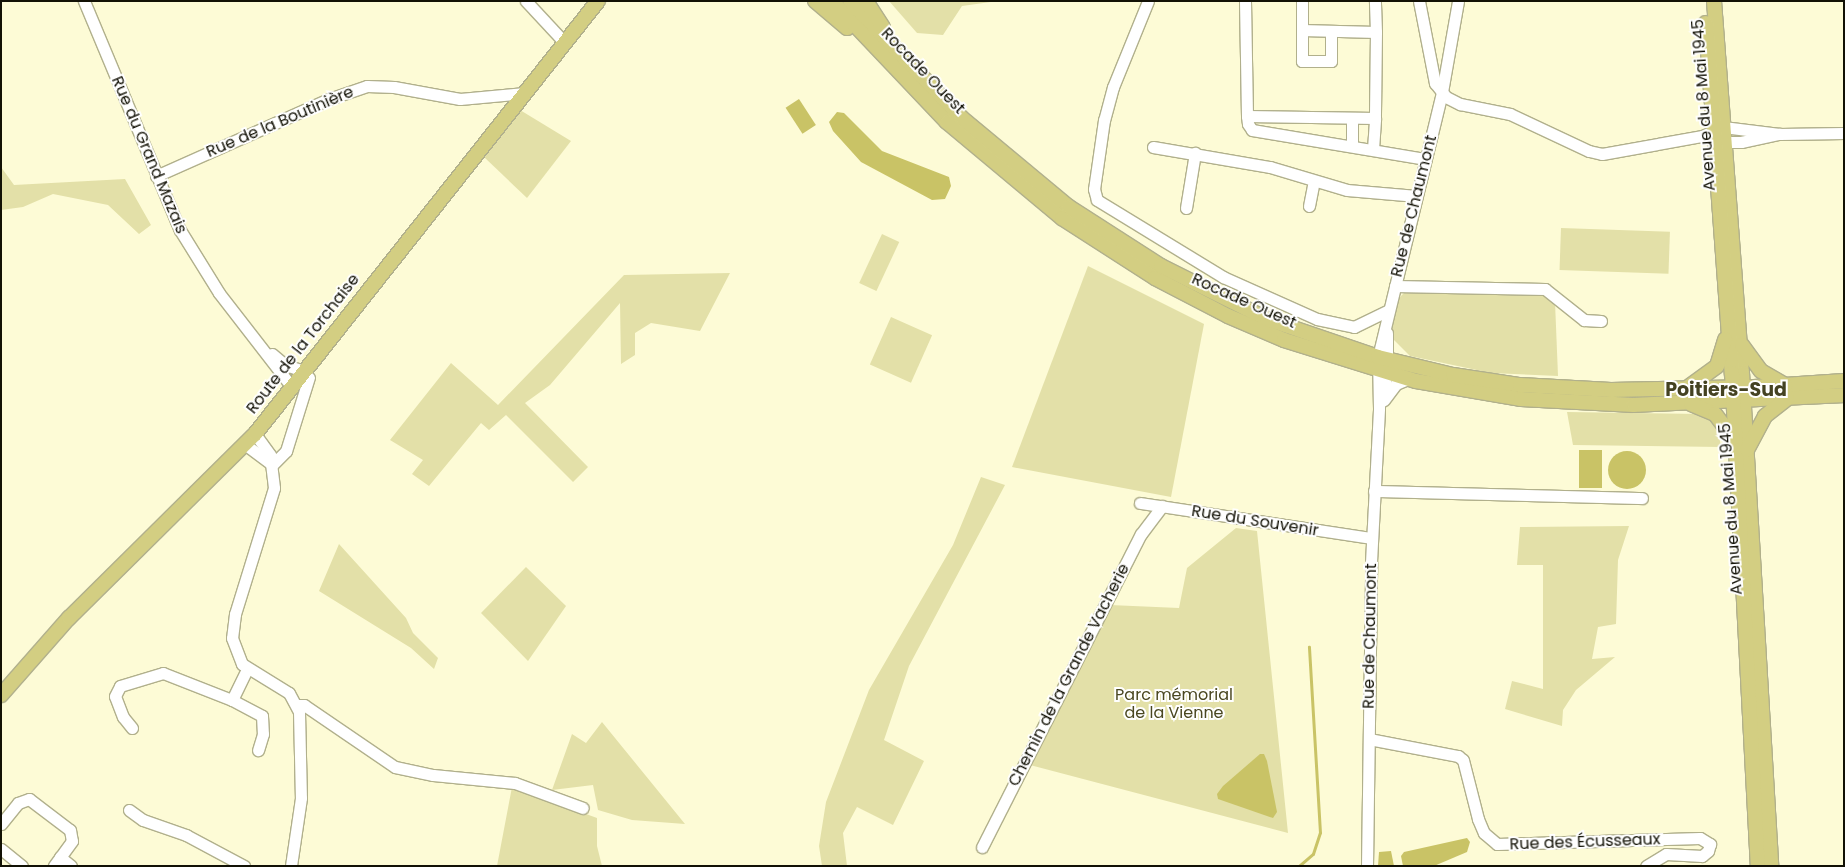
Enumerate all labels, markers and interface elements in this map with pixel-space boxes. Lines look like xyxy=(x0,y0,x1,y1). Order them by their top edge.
street label: Avenue du 8 Mai 1945 xyxy=(1688,18,1720,192)
street label: Rocade Ouest xyxy=(877,24,969,118)
street label: Rue du Grand Mazais xyxy=(107,73,191,237)
street label: Rue de la Boutinière xyxy=(203,82,357,162)
street label: Rue de Chaumont xyxy=(1387,133,1441,279)
street label: Rocade Ouest xyxy=(1189,269,1299,333)
street label: Route de la Torchaise xyxy=(242,270,364,418)
district label: Poitiers-Sud xyxy=(1665,379,1787,401)
street label: Avenue du 8 Mai 1945 xyxy=(1715,422,1747,596)
street label: Rue du Souvenir xyxy=(1190,501,1320,541)
street label: Chemin de la Grande Vacherie xyxy=(1004,560,1134,790)
street label: Rue de Chaumont xyxy=(1359,563,1381,709)
park label: Parc mémorial de la Vienne xyxy=(1115,685,1233,723)
street label: Rue des Écusseaux xyxy=(1509,830,1661,854)

